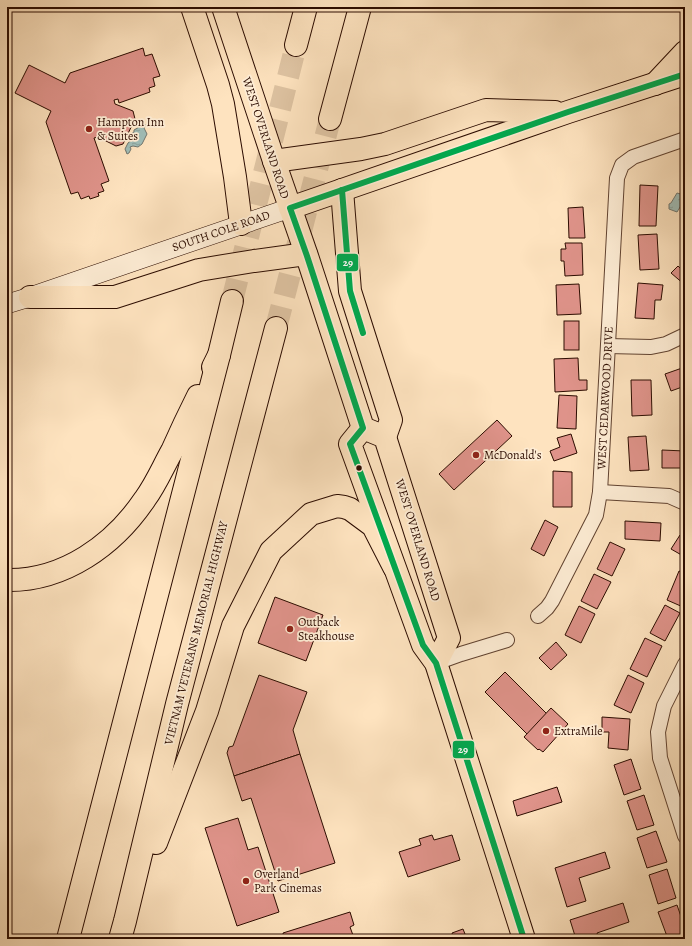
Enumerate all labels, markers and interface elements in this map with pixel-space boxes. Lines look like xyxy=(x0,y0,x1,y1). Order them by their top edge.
street label: WEST OVERLAND ROAD xyxy=(238,74,293,201)
place label: Hampton Inn & Suites xyxy=(97,114,164,144)
marker: Hampton Inn & Suites xyxy=(84,124,94,134)
street label: SOUTH COLE ROAD xyxy=(170,207,272,255)
line badge: 29 xyxy=(336,253,359,272)
text: 29 xyxy=(343,255,353,270)
street label: WEST CEDARWOOD DRIVE xyxy=(593,326,617,471)
place label: McDonald's xyxy=(484,447,542,463)
marker: McDonald's xyxy=(471,450,481,460)
unlabelled marker xyxy=(354,463,364,473)
street label: WEST OVERLAND ROAD xyxy=(392,476,444,603)
street label: VIETNAM VETERANS MEMORIAL HIGHWAY xyxy=(160,519,232,747)
place label: Outback Steakhouse xyxy=(298,614,354,644)
marker: Outback Steakhouse xyxy=(285,624,295,634)
place label: ExtraMile xyxy=(554,723,603,739)
marker: ExtraMile xyxy=(541,726,551,736)
line badge: 29 xyxy=(452,740,475,759)
text: 29 xyxy=(458,742,468,757)
place label: Overland Park Cinemas xyxy=(254,866,322,896)
marker: Overland Park Cinemas xyxy=(241,876,251,886)

